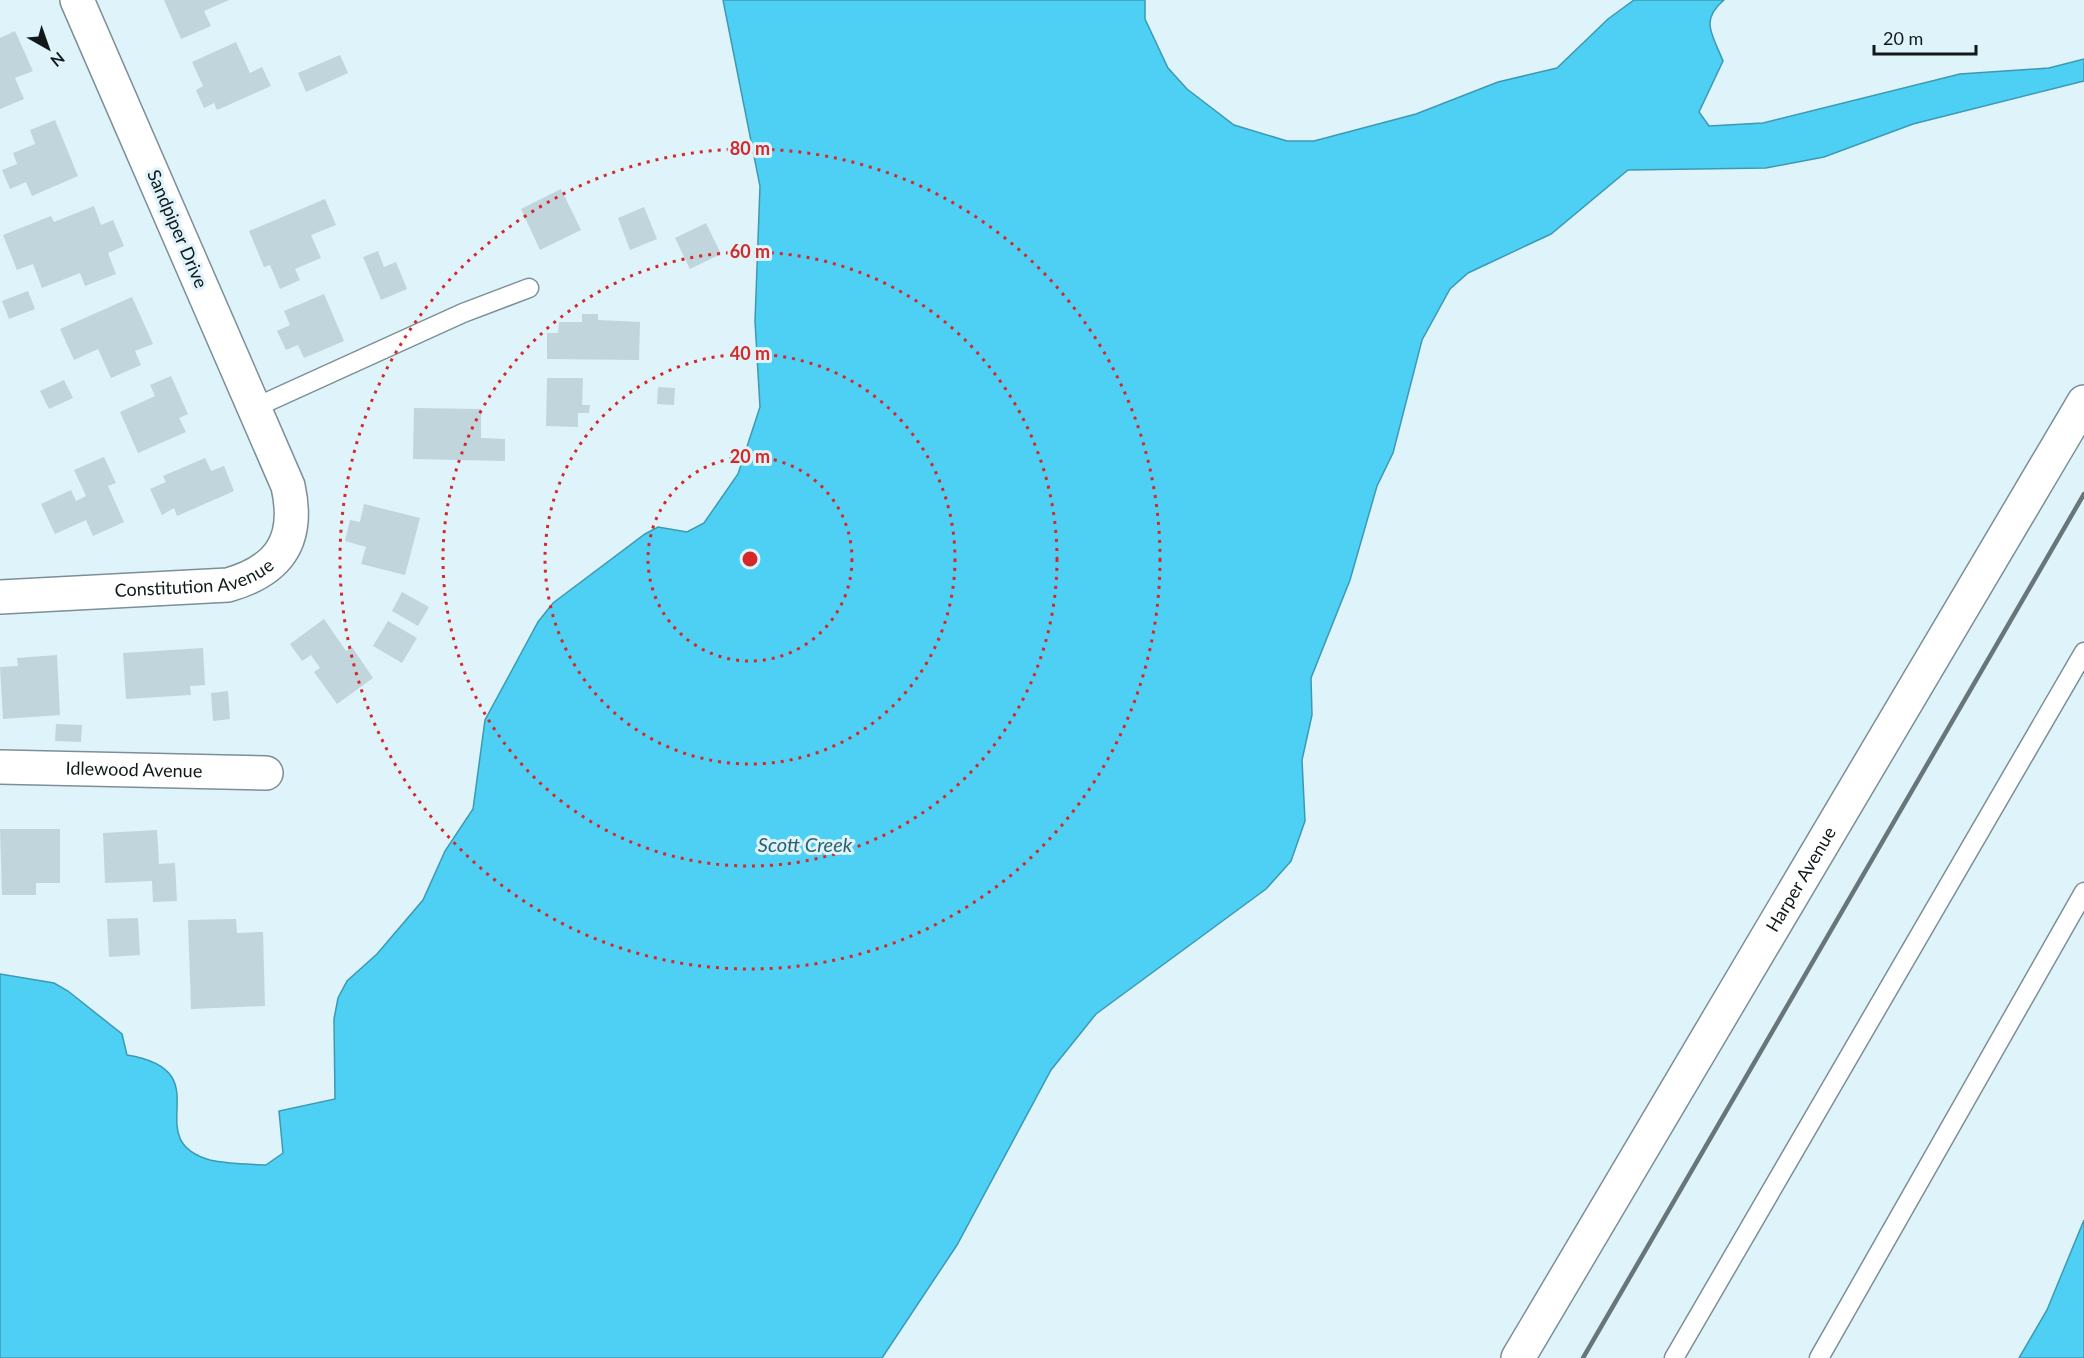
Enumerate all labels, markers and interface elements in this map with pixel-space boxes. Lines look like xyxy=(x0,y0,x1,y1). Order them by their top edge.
north arrow xyxy=(18,18,78,78)
scale bar xyxy=(1874,18,1976,56)
text: 20 m xyxy=(1883,27,1923,49)
text: N xyxy=(47,49,69,71)
text: 80 m xyxy=(730,137,770,159)
street label: Sandpiper Drive xyxy=(143,166,213,291)
text: 60 m xyxy=(730,240,770,262)
text: 40 m xyxy=(730,342,770,364)
text: 20 m xyxy=(730,445,770,467)
centre of rings xyxy=(740,549,760,569)
street label: Constitution Avenue xyxy=(114,554,278,601)
street label: Idlewood Avenue xyxy=(65,756,203,782)
street label: Harper Avenue xyxy=(1761,822,1840,936)
water label: Scott Creek xyxy=(758,832,853,856)

